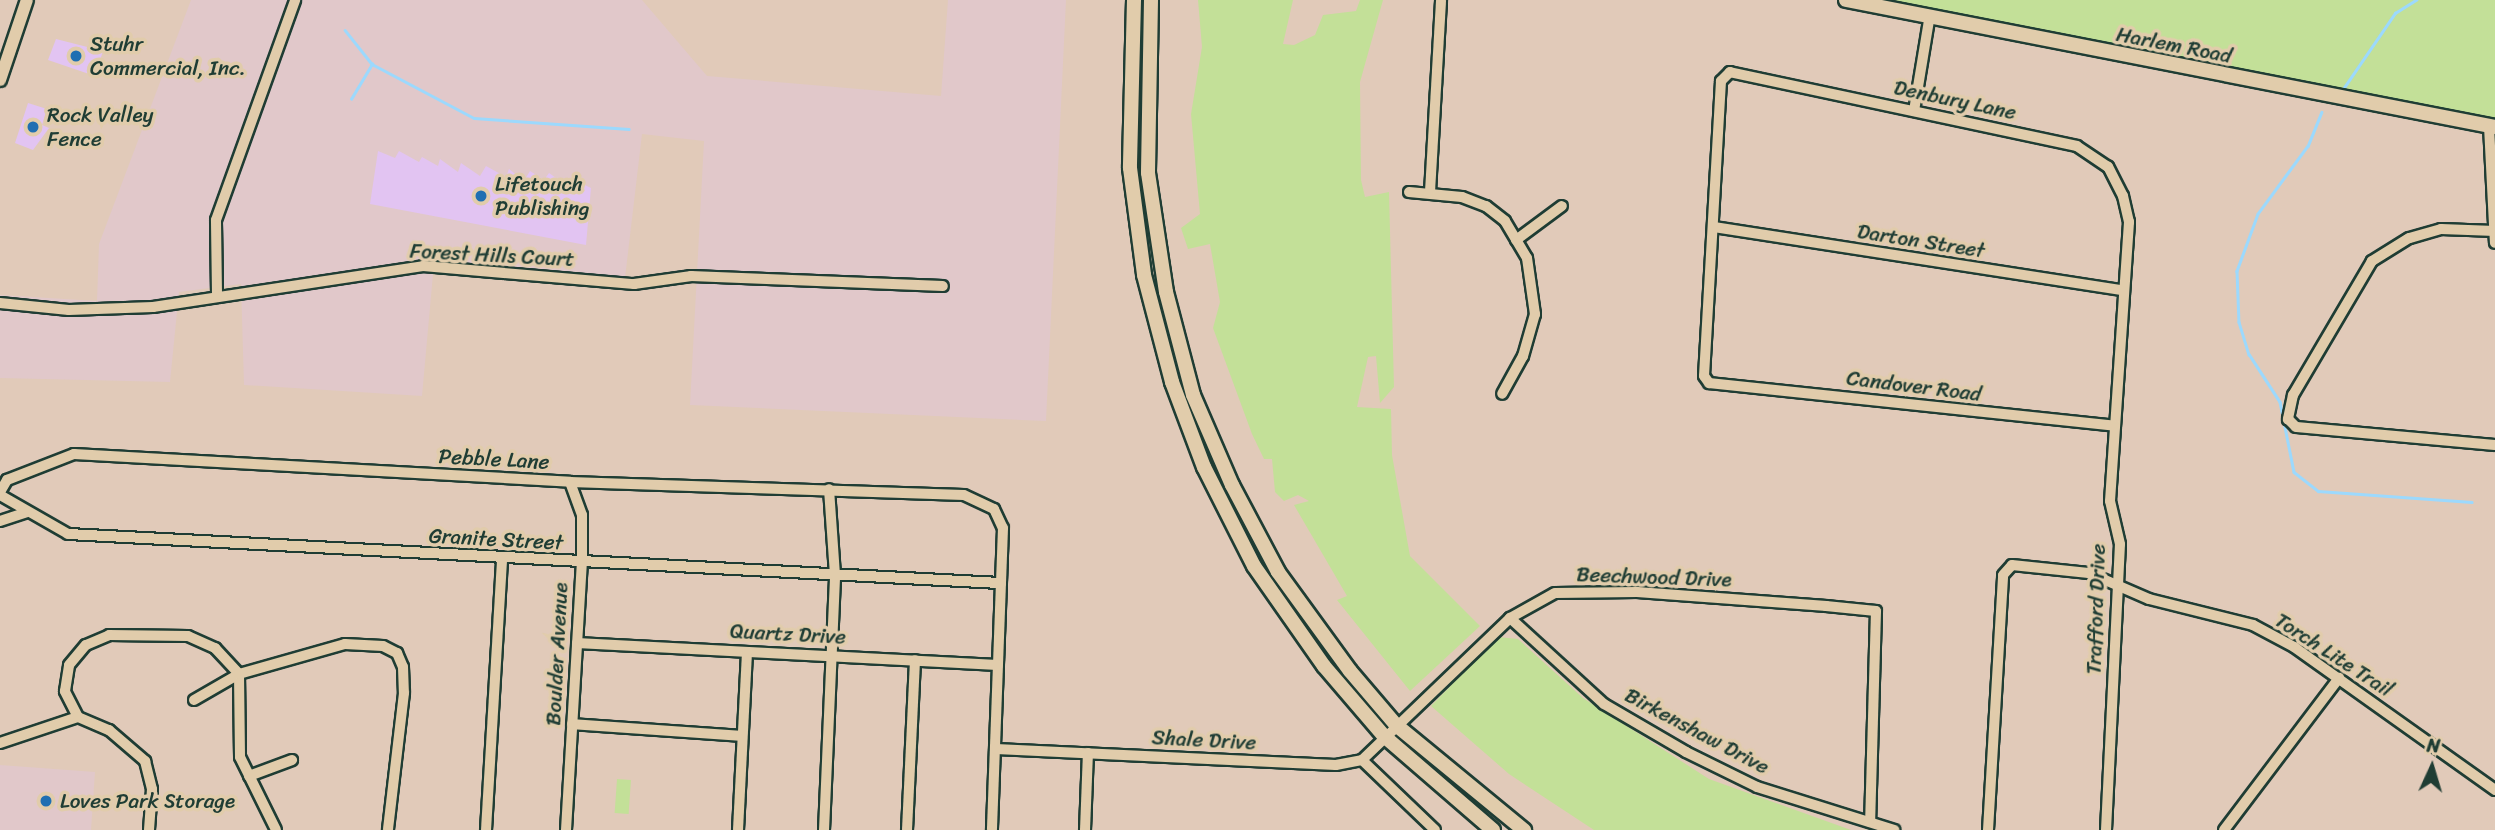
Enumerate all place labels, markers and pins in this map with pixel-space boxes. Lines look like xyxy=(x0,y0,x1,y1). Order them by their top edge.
place label: Stuhr Commercial, Inc. xyxy=(90,31,246,81)
marker: Stuhr Commercial, Inc. xyxy=(68,48,84,64)
place label: Rock Valley Fence xyxy=(47,102,153,152)
marker: Rock Valley Fence xyxy=(25,119,41,135)
place label: Lifetouch Publishing xyxy=(495,171,590,221)
marker: Lifetouch Publishing xyxy=(473,188,489,204)
place label: Loves Park Storage xyxy=(60,788,237,814)
marker: Loves Park Storage xyxy=(38,793,54,809)

